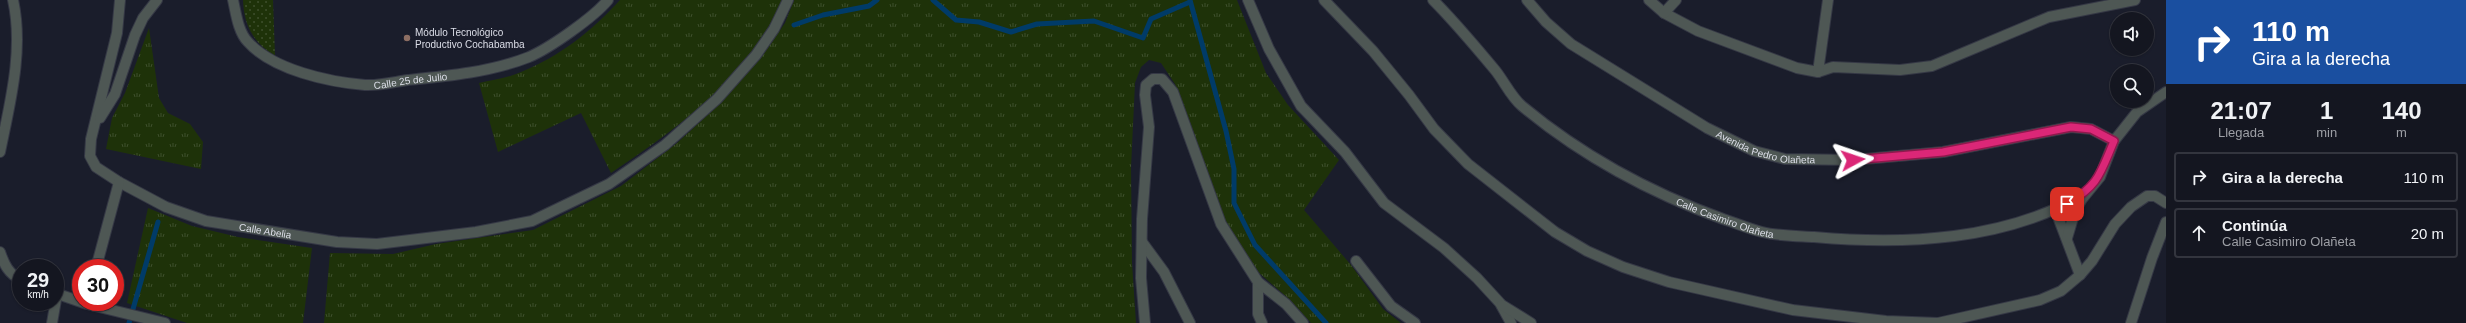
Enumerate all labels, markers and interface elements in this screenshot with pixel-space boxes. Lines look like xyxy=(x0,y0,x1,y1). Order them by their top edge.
map controls xyxy=(2110,12,2154,108)
button: sound xyxy=(2110,12,2154,56)
icon: right xyxy=(2186,16,2238,68)
text: 110 m xyxy=(2252,16,2330,47)
place label: Módulo Tecnológico Productivo Cochabamba xyxy=(415,27,525,50)
marker: Módulo Tecnológico Productivo Cochabamba xyxy=(402,33,412,43)
text: Gira a la derecha xyxy=(2252,49,2390,69)
button: search xyxy=(2110,64,2154,108)
street label: Calle 25 de Julio xyxy=(373,71,448,91)
text: 21:07 xyxy=(2210,97,2272,124)
text: 1 xyxy=(2320,97,2333,124)
text: 140 xyxy=(2382,97,2422,124)
text: Llegada xyxy=(2218,125,2264,140)
text: min xyxy=(2316,125,2337,140)
text: m xyxy=(2396,125,2407,140)
street label: Avenida Pedro Olañeta xyxy=(1714,128,1816,166)
position arrow xyxy=(1832,139,1874,181)
icon: right xyxy=(2188,166,2210,188)
text: Gira a la derecha xyxy=(2222,169,2343,186)
text: 110 m xyxy=(2403,169,2444,186)
pin xyxy=(2050,187,2084,221)
icon: arrive xyxy=(2056,193,2078,215)
street label: Calle Casimiro Olañeta xyxy=(1674,196,1775,240)
text: Continúa xyxy=(2222,217,2287,234)
street label: Calle Abelia xyxy=(238,221,293,241)
icon: ahead xyxy=(2188,222,2210,244)
text: 20 m xyxy=(2411,225,2444,242)
text: Calle Casimiro Olañeta xyxy=(2222,234,2356,249)
speed limit sign: 30 xyxy=(72,259,124,311)
text: 29 xyxy=(27,269,49,291)
text: km/h xyxy=(27,289,49,300)

